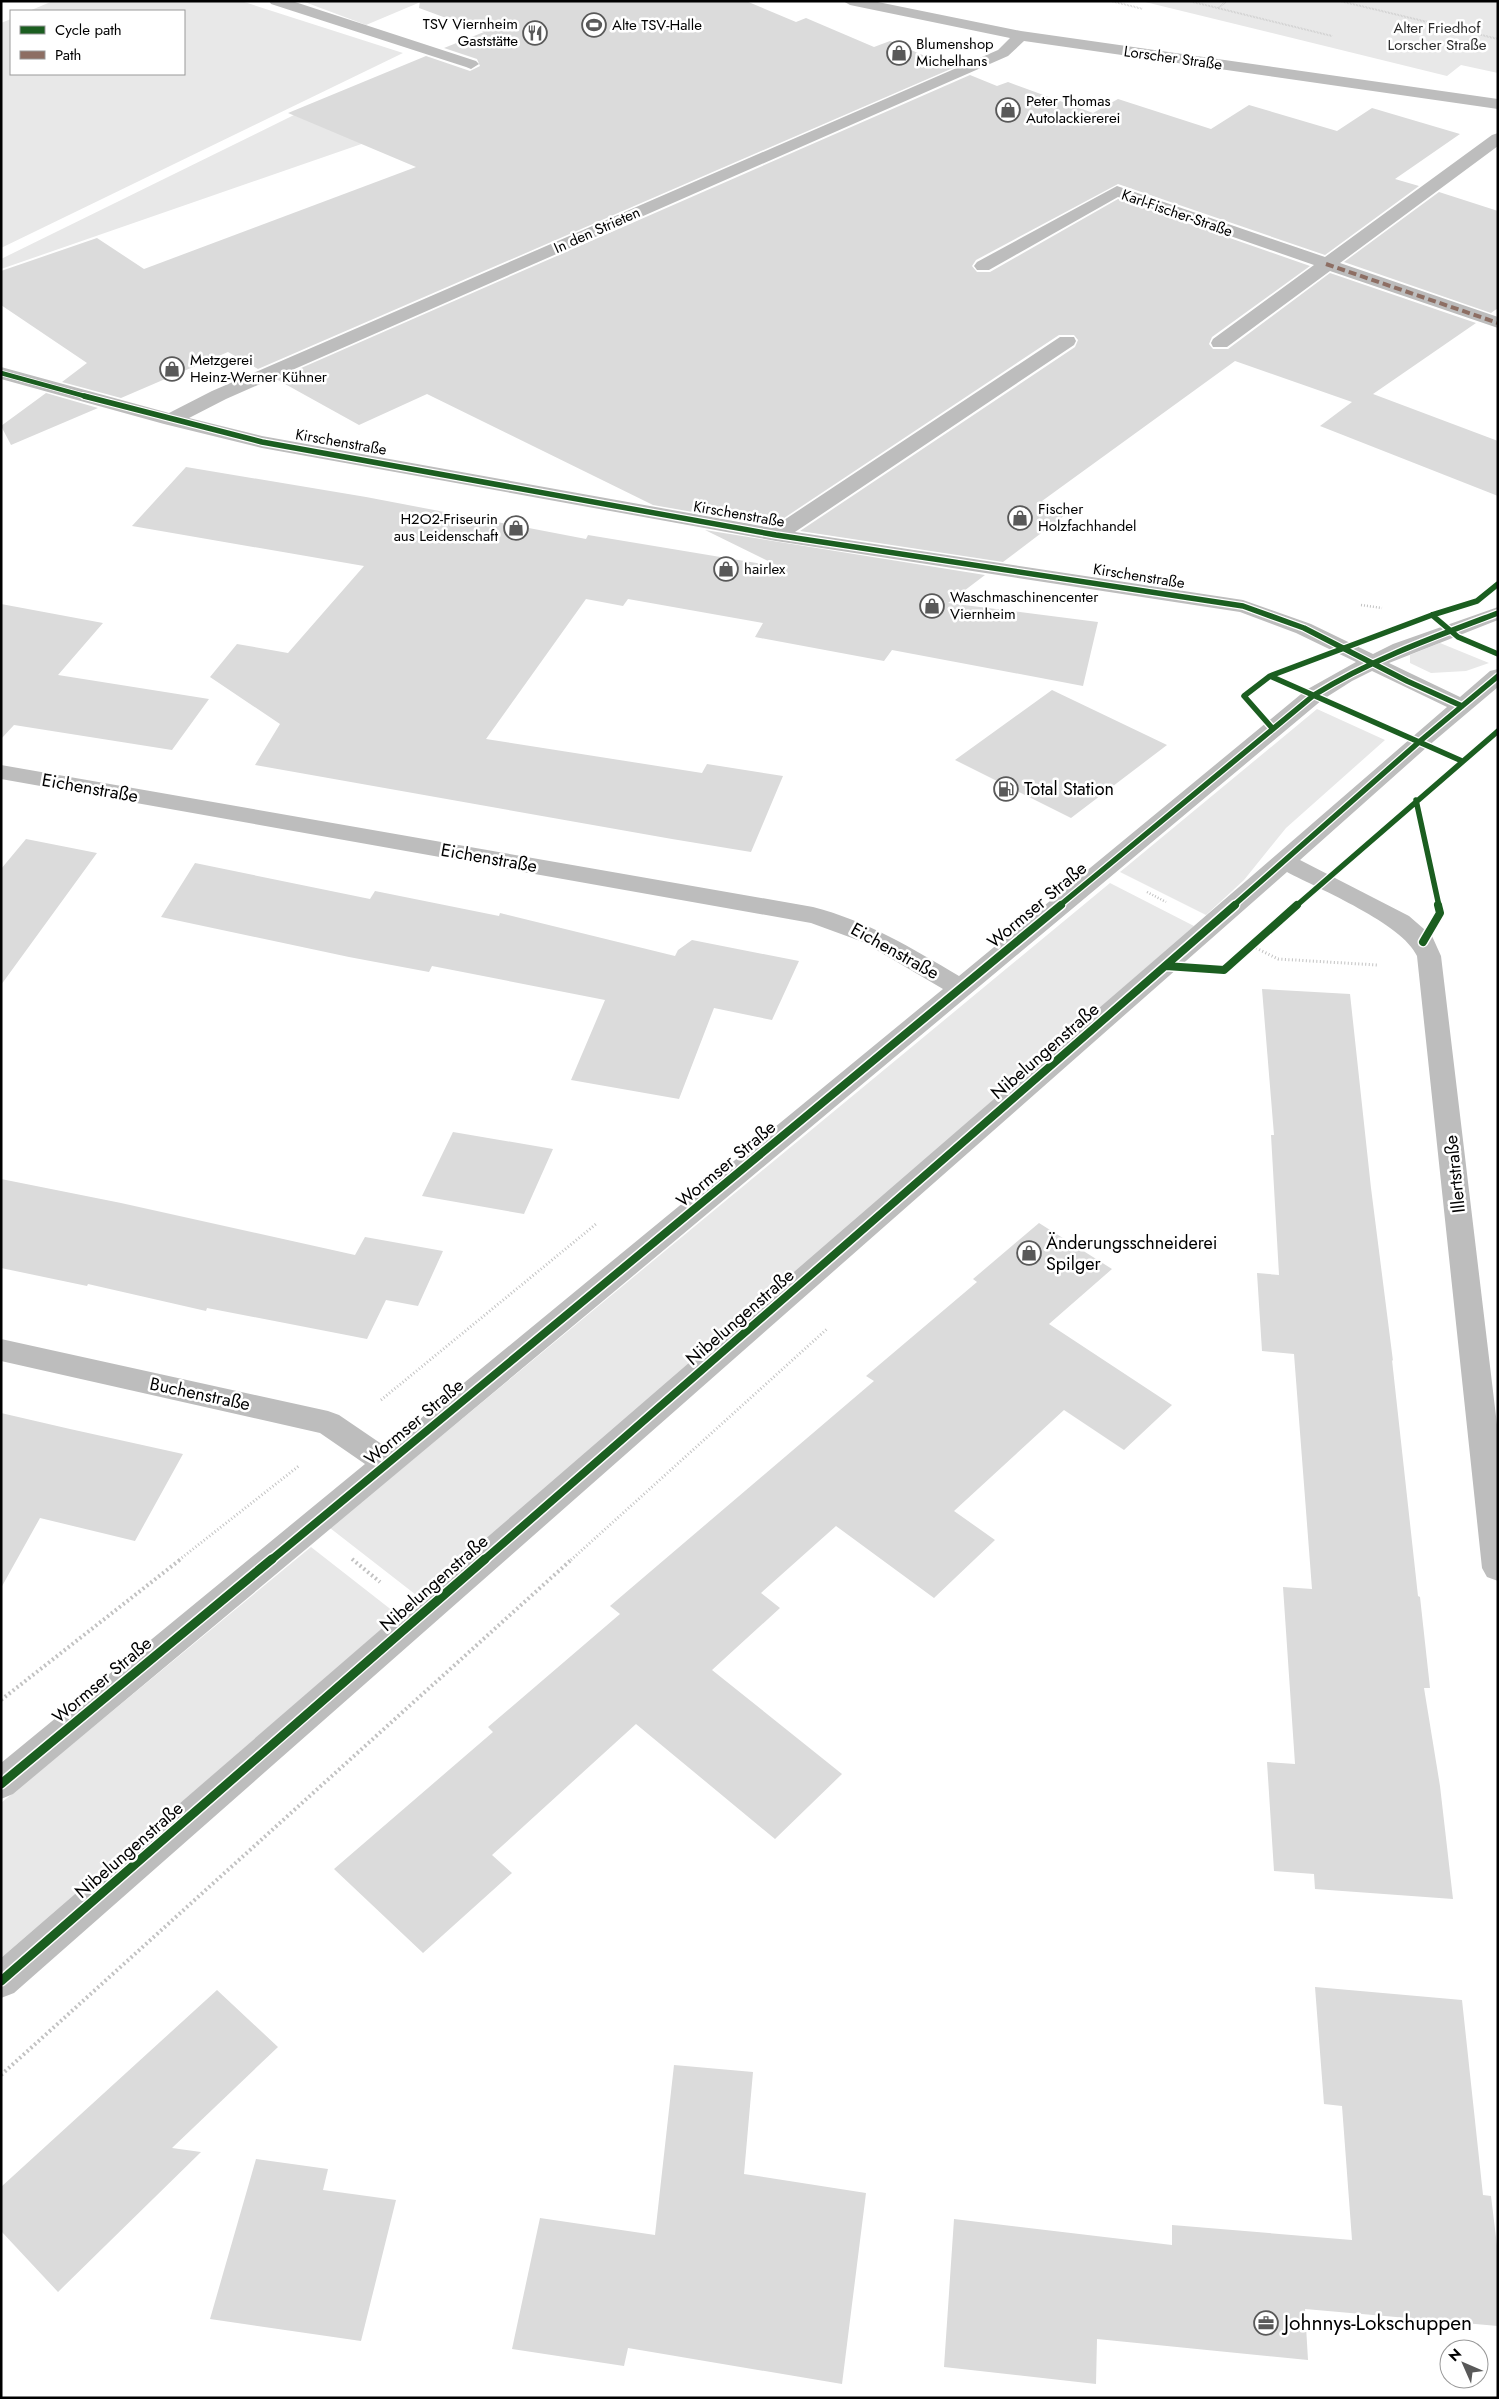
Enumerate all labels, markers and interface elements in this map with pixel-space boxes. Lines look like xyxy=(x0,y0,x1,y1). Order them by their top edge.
legend xyxy=(10,10,185,75)
sports icon: Alte TSV-Halle xyxy=(581,12,607,38)
place label: TSV Viernheim Gaststätte xyxy=(423,13,518,52)
place label: Alte TSV-Halle xyxy=(612,14,702,36)
park label: Alter Friedhof Lorscher Straße xyxy=(1388,17,1487,56)
text: Cycle path xyxy=(55,19,122,41)
restaurant icon: TSV Viernheim Gaststätte xyxy=(522,20,548,46)
place label: Blumenshop Michelhans xyxy=(916,33,994,72)
shop icon: Blumenshop Michelhans xyxy=(886,40,912,66)
street label: Lorscher Straße xyxy=(1122,40,1224,76)
text: Path xyxy=(55,44,81,66)
place label: Peter Thomas Autolackiererei xyxy=(1026,90,1121,129)
shop icon: Peter Thomas Autolackiererei xyxy=(995,97,1021,123)
street label: Karl-Fischer-Straße xyxy=(1118,184,1236,242)
street label: In den Strieten xyxy=(550,201,644,259)
place label: Metzgerei Heinz-Werner Kühner xyxy=(190,349,328,388)
shop icon: Metzgerei Heinz-Werner Kühner xyxy=(159,356,185,382)
street label: Kirschenstraße xyxy=(294,423,389,461)
street label: Kirschenstraße xyxy=(692,495,787,533)
place label: Fischer Holzfachhandel xyxy=(1038,498,1137,537)
shop icon: Fischer Holzfachhandel xyxy=(1007,505,1033,531)
place label: H2O2-Friseurin aus Leidenschaft xyxy=(394,508,498,547)
shop icon: H2O2-Friseurin aus Leidenschaft xyxy=(503,515,529,541)
shop icon: hairlex xyxy=(713,556,739,582)
place label: hairlex xyxy=(744,558,786,580)
street label: Kirschenstraße xyxy=(1092,558,1187,594)
place label: Waschmaschinencenter Viernheim xyxy=(950,586,1099,625)
shop icon: Waschmaschinencenter Viernheim xyxy=(919,593,945,619)
street label: Eichenstraße xyxy=(40,767,140,809)
fuel station icon: Total Station xyxy=(993,776,1019,802)
place label: Total Station xyxy=(1024,776,1114,802)
street label: Eichenstraße xyxy=(439,837,539,879)
street label: Wormser Straße xyxy=(982,856,1092,954)
street label: Eichenstraße xyxy=(846,916,944,986)
street label: Nibelungenstraße xyxy=(985,997,1105,1105)
street label: Wormser Straße xyxy=(671,1115,781,1213)
street label: Illertstraße xyxy=(1438,1134,1472,1214)
place label: Änderungsschneiderei Spilger xyxy=(1046,1230,1218,1277)
shop icon: Änderungsschneiderei Spilger xyxy=(1016,1240,1042,1266)
street label: Nibelungenstraße xyxy=(680,1263,800,1371)
street label: Buchenstraße xyxy=(147,1371,253,1417)
street label: Wormser Straße xyxy=(359,1373,469,1471)
street label: Nibelungenstraße xyxy=(374,1529,494,1637)
street label: Wormser Straße xyxy=(47,1631,157,1729)
street label: Nibelungenstraße xyxy=(69,1796,189,1904)
place label: Johnnys-Lokschuppen xyxy=(1281,2308,1472,2338)
office icon: Johnnys-Lokschuppen xyxy=(1253,2310,1279,2336)
north arrow xyxy=(1439,2339,1489,2389)
text: N xyxy=(1444,2344,1466,2366)

